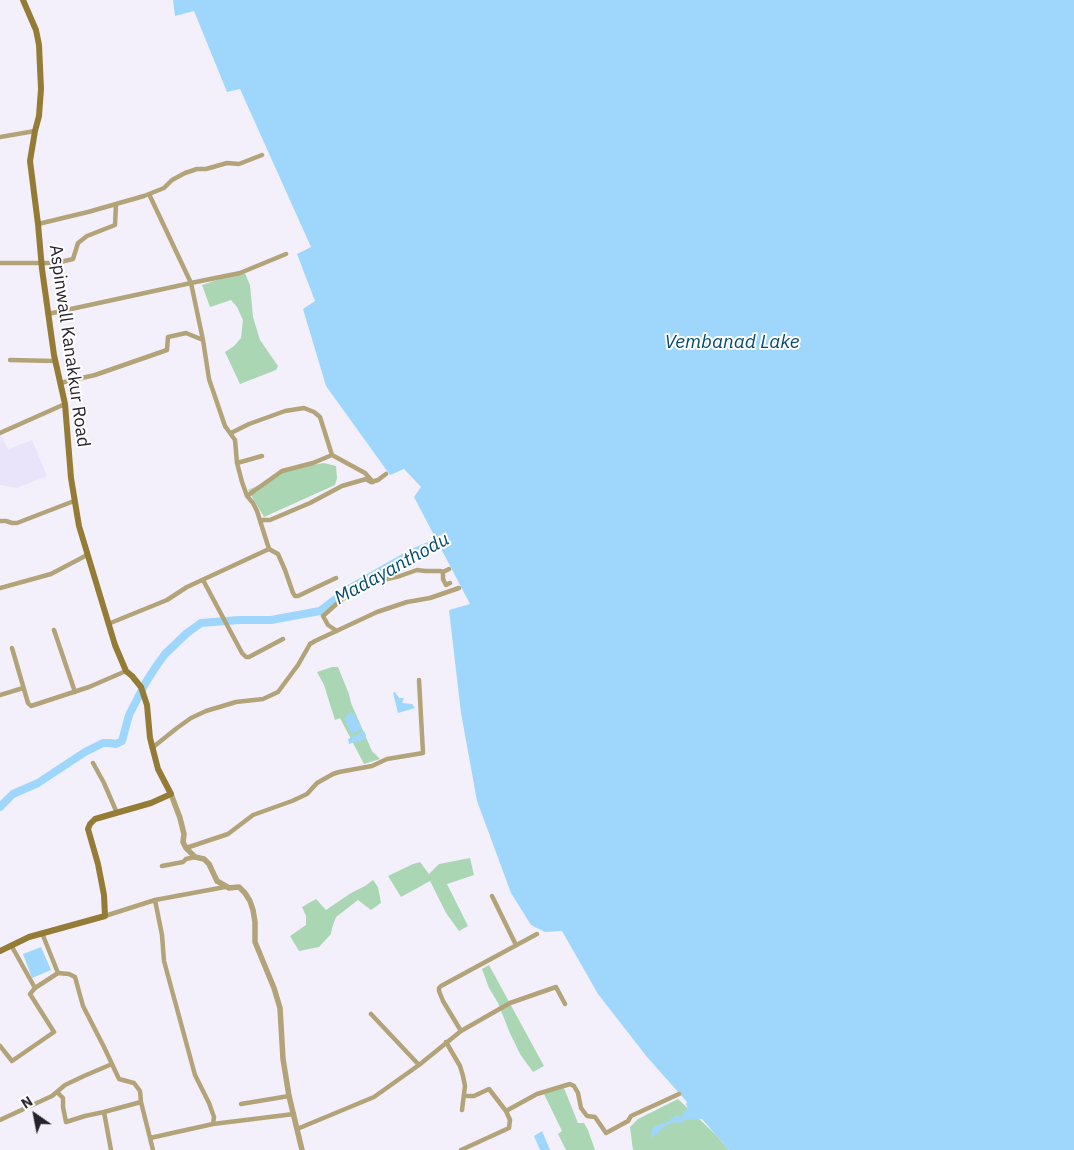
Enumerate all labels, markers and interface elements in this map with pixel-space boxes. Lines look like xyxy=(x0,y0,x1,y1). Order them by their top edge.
street label: Aspinwall Kanakkur Road xyxy=(44,243,94,449)
water label: Vembanad Lake xyxy=(664,332,800,354)
water label: Madayanthodu xyxy=(331,528,453,610)
north arrow xyxy=(10,1090,60,1140)
text: N xyxy=(18,1092,36,1113)

